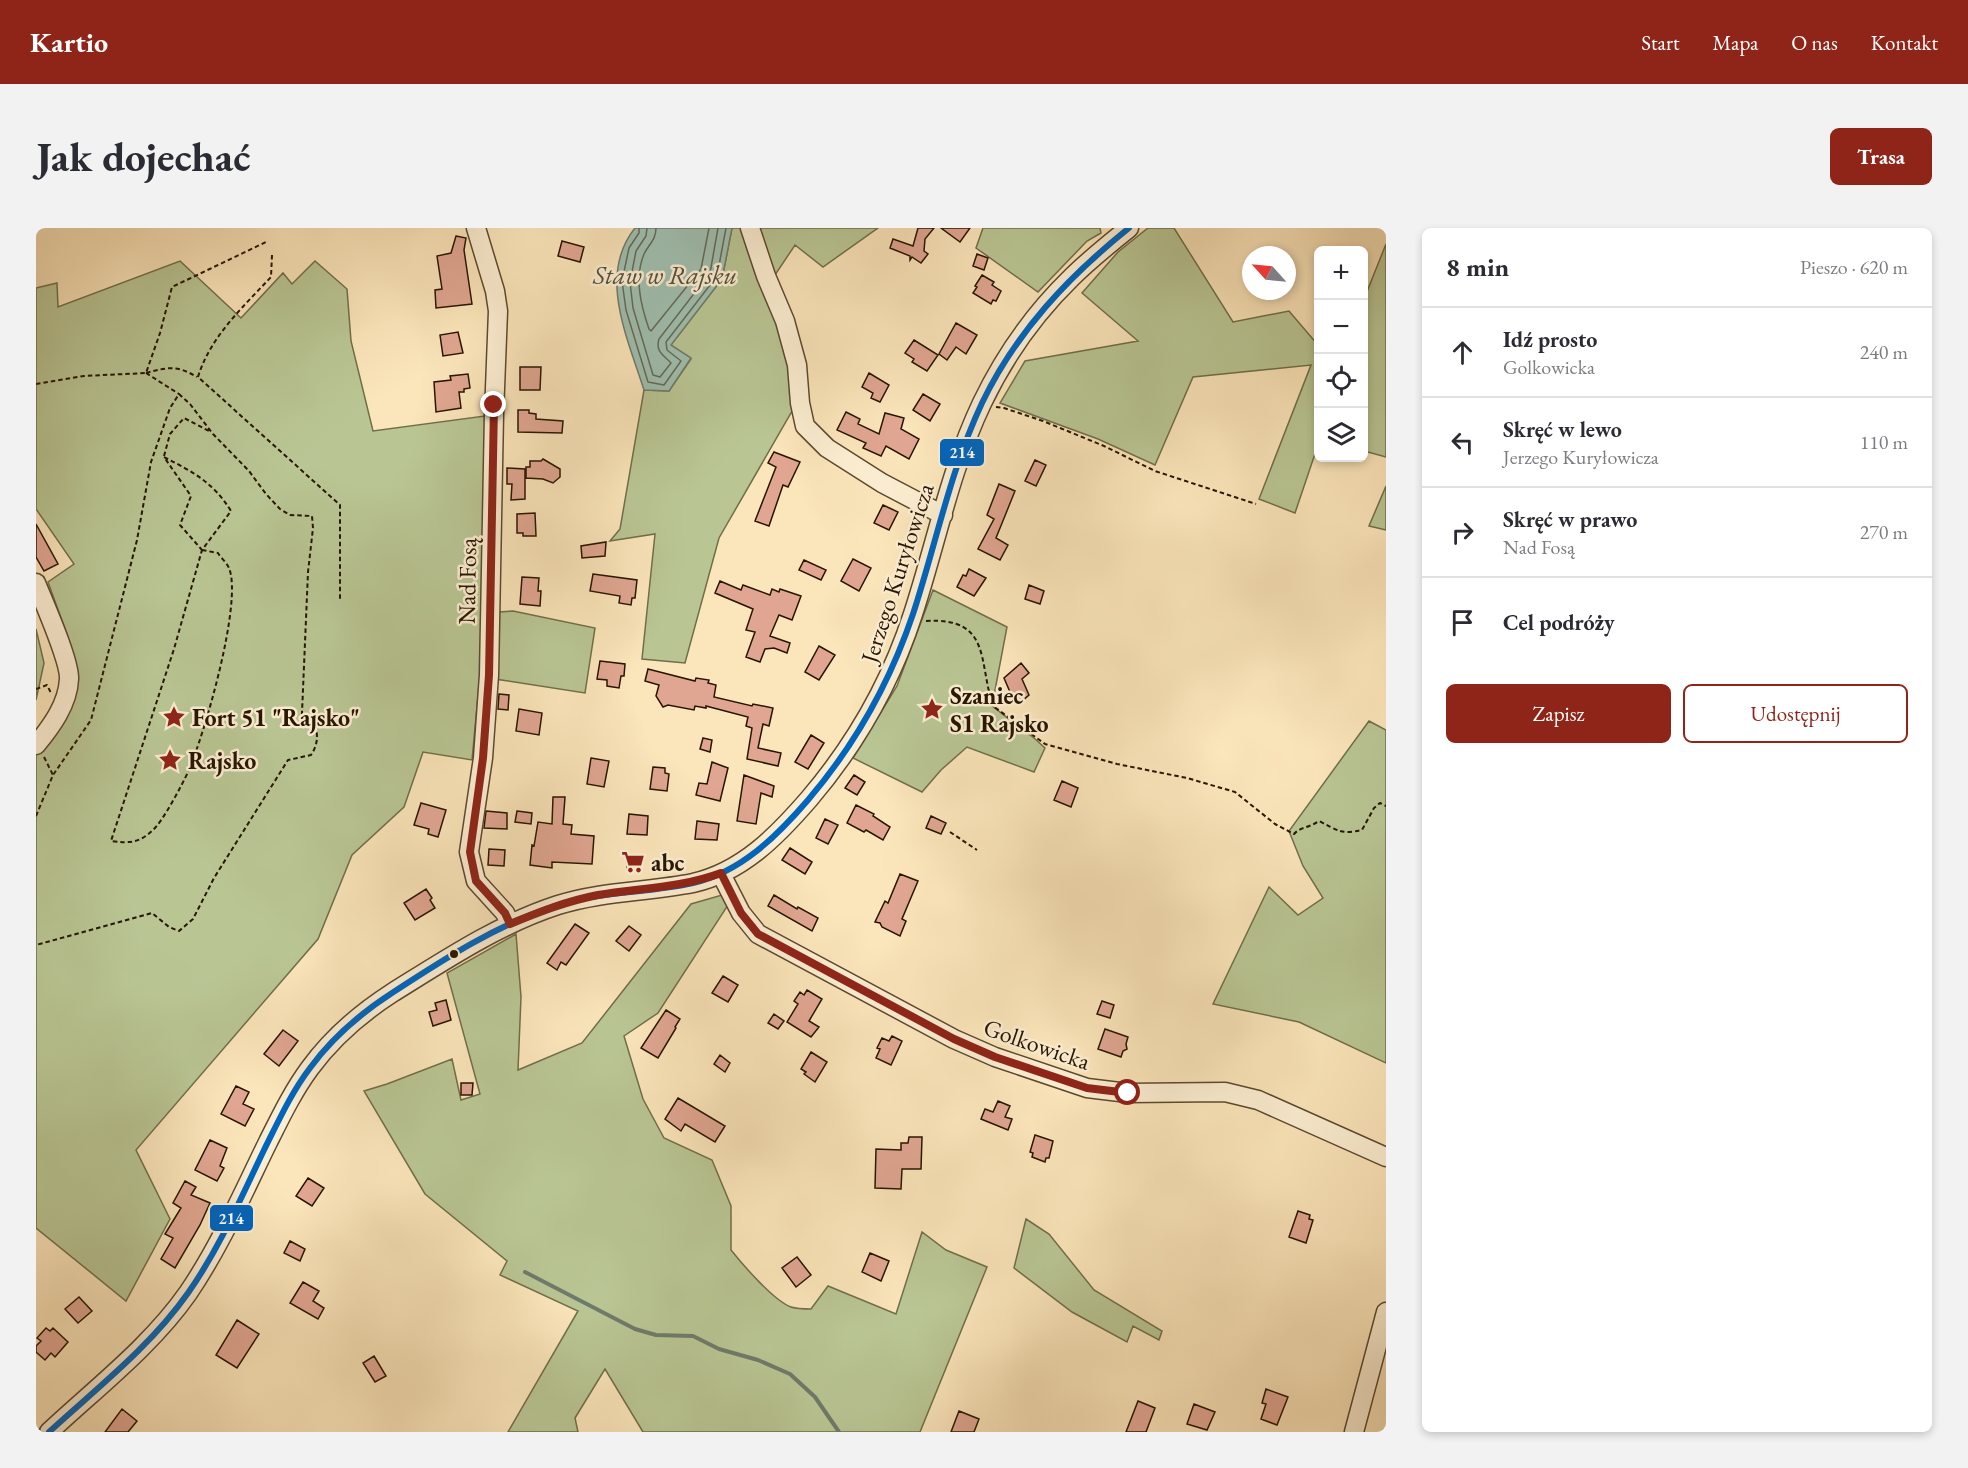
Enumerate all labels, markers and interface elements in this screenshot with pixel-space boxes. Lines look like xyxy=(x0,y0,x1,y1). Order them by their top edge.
text: Kartio xyxy=(30,24,108,60)
text: Start xyxy=(1641,29,1680,56)
text: Mapa xyxy=(1713,29,1758,56)
text: O nas xyxy=(1791,29,1838,56)
text: Kontakt xyxy=(1871,29,1938,56)
button: Trasa xyxy=(1830,128,1932,185)
text: Jak dojechać xyxy=(36,129,250,184)
north arrow xyxy=(1242,246,1296,300)
map controls xyxy=(1314,246,1368,462)
button: + xyxy=(1314,246,1368,300)
text: 8 min xyxy=(1446,250,1509,284)
text: Pieszo · 620 m xyxy=(1800,254,1908,280)
water label: Staw w Rajsku xyxy=(592,258,737,292)
button: − xyxy=(1314,300,1368,354)
text: Idź prosto xyxy=(1503,325,1597,354)
icon: ahead xyxy=(1446,336,1479,369)
text: 240 m xyxy=(1860,339,1908,365)
button: locate xyxy=(1314,354,1368,408)
text: Golkowicka xyxy=(1503,354,1595,380)
route end xyxy=(480,391,506,417)
button: layers xyxy=(1314,408,1368,462)
text: Skręć w lewo xyxy=(1503,415,1622,444)
icon: left xyxy=(1446,426,1479,459)
text: 110 m xyxy=(1860,429,1908,455)
line badge: 214 xyxy=(939,438,985,467)
text: 214 xyxy=(949,442,975,463)
text: Jerzego Kuryłowicza xyxy=(1503,444,1659,470)
street label: Jerzego Kuryłowicza xyxy=(853,479,941,669)
text: Skręć w prawo xyxy=(1503,505,1637,534)
icon: right xyxy=(1446,516,1479,549)
text: 270 m xyxy=(1860,519,1908,545)
text: Nad Fosą xyxy=(1503,534,1575,560)
street label: Nad Fosą xyxy=(451,537,483,624)
icon: arrive xyxy=(1446,606,1479,639)
text: Cel podróży xyxy=(1503,608,1615,637)
place label: Szaniec S1 Rajsko xyxy=(950,680,1049,740)
button: Zapisz xyxy=(1446,684,1671,743)
button: Udostępnij xyxy=(1683,684,1908,743)
place icon: Szaniec S1 Rajsko xyxy=(919,696,945,722)
place label: Fort 51 "Rajsko" xyxy=(192,702,360,734)
place icon: Fort 51 "Rajsko" xyxy=(161,704,187,730)
place label: Rajsko xyxy=(188,745,256,777)
place icon: Rajsko xyxy=(157,747,183,773)
place label: abc xyxy=(651,847,685,878)
supermarket icon: abc xyxy=(620,849,646,875)
unlabelled marker xyxy=(448,948,460,960)
street label: Golkowicka xyxy=(980,1011,1095,1077)
route start xyxy=(1114,1079,1140,1105)
line badge: 214 xyxy=(209,1204,254,1232)
text: 214 xyxy=(218,1208,244,1229)

